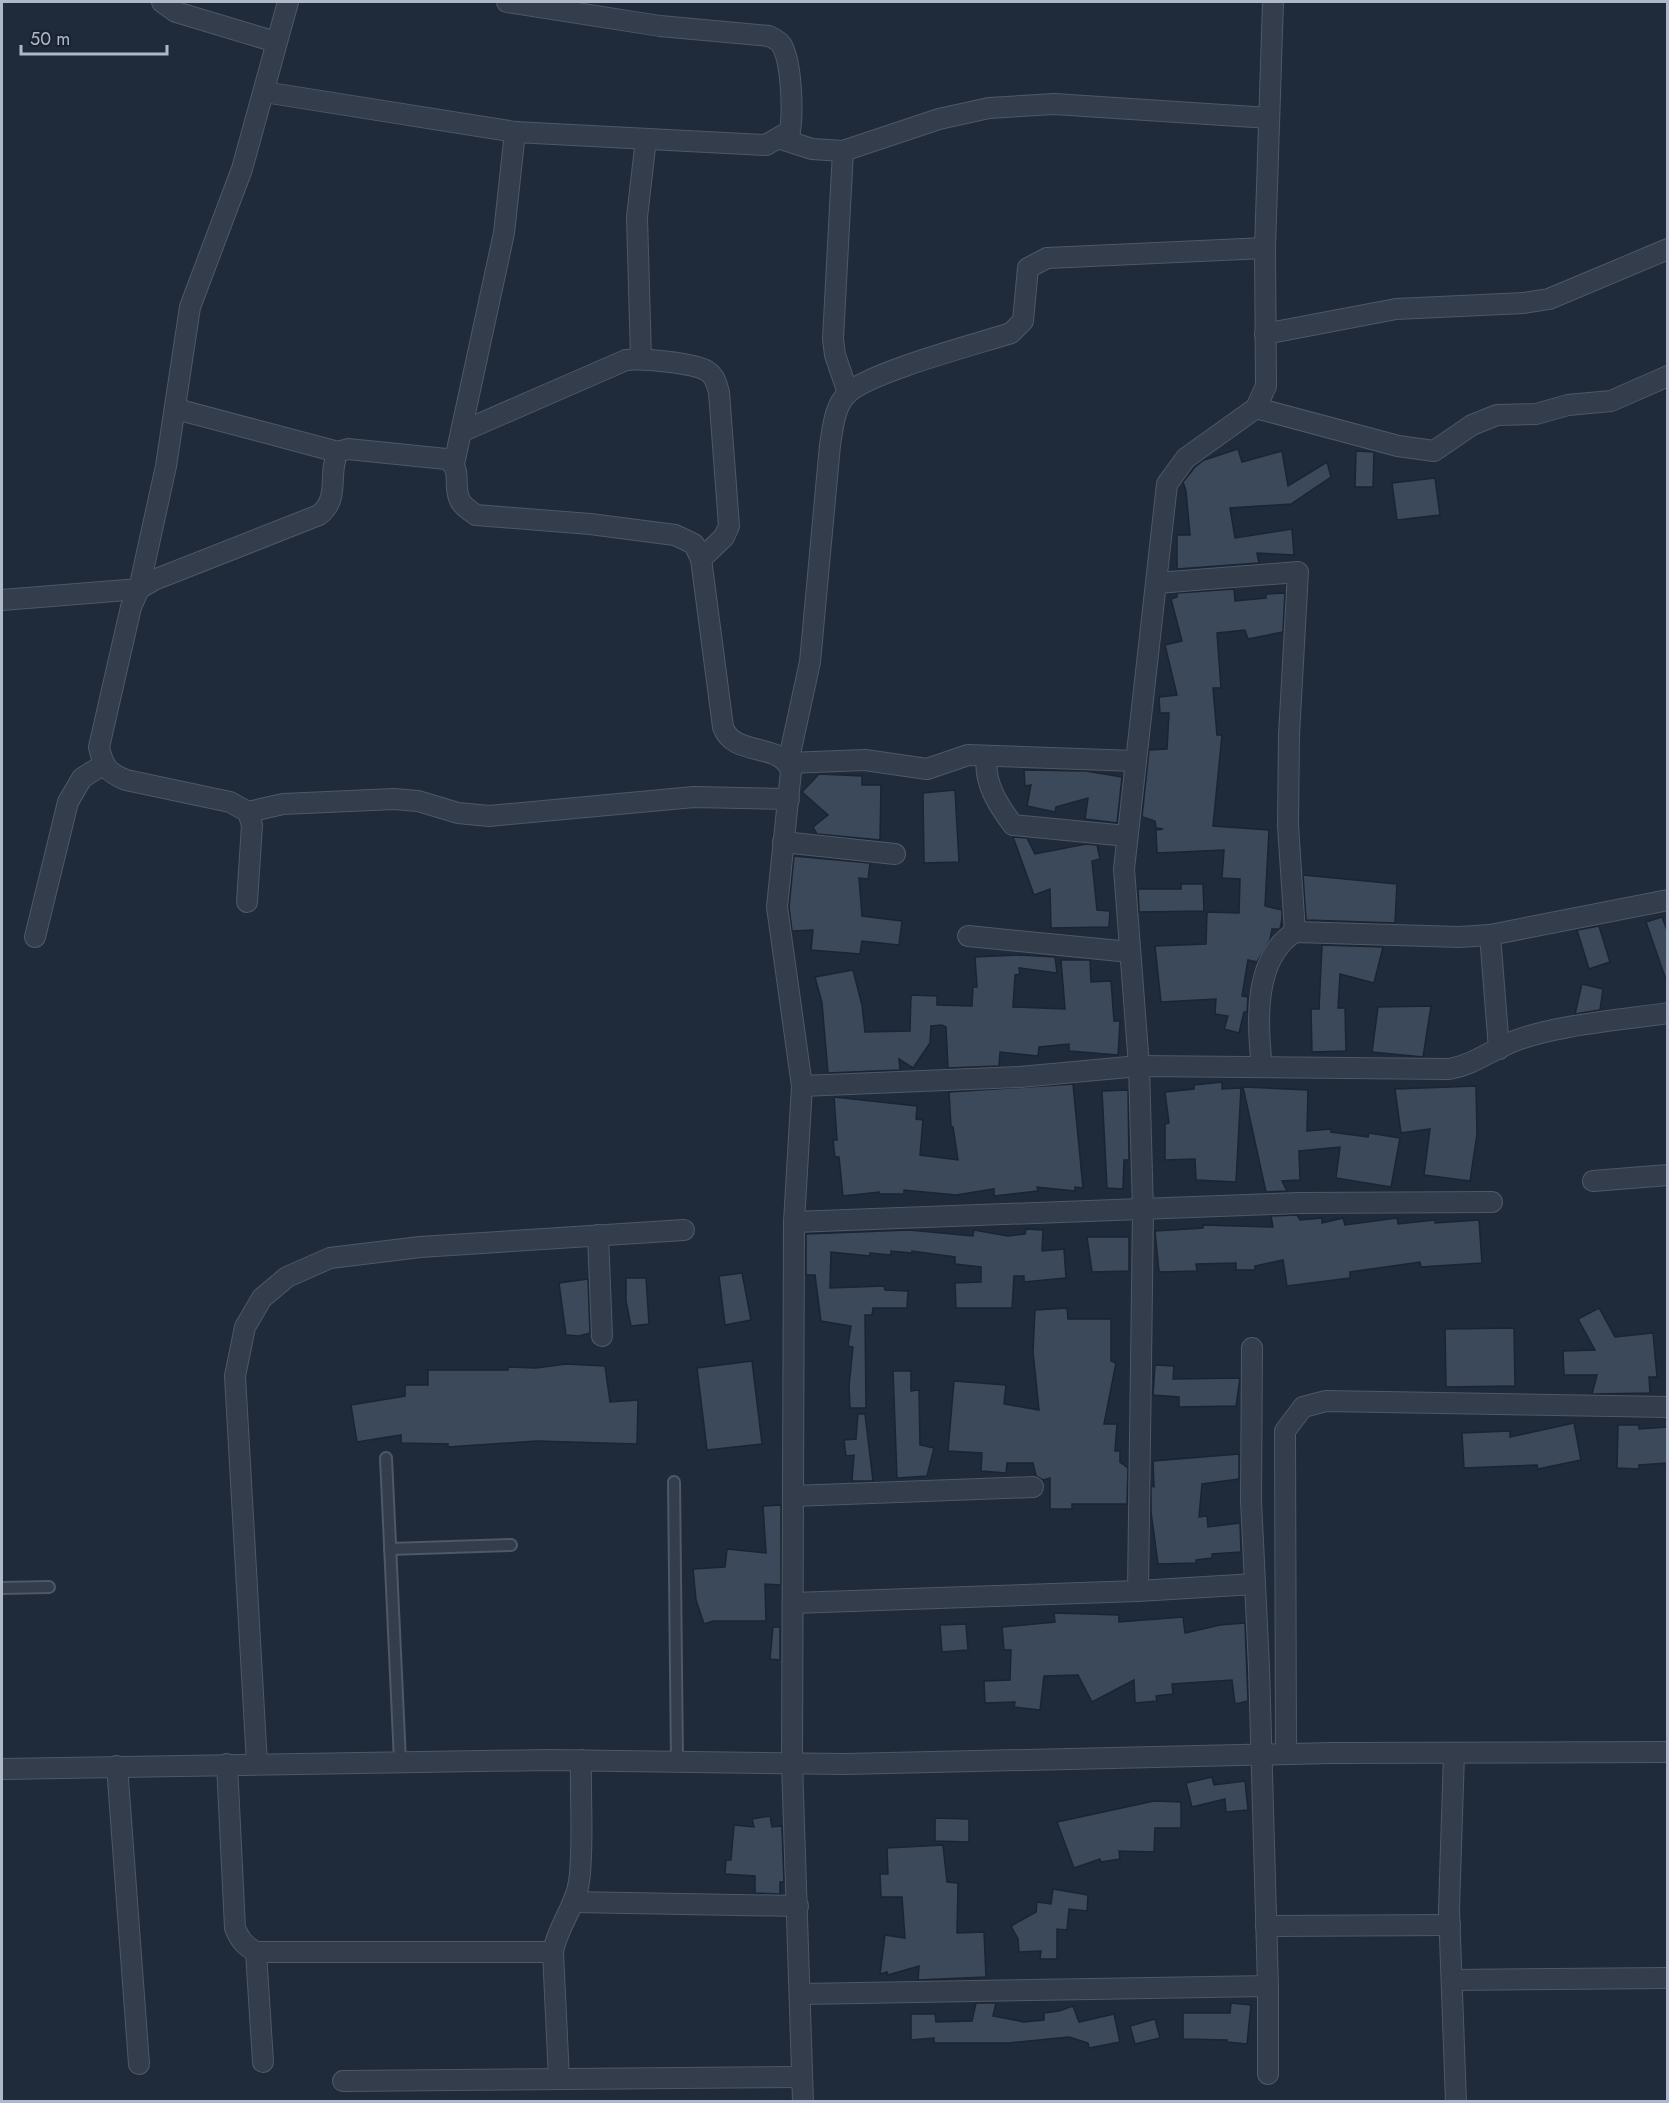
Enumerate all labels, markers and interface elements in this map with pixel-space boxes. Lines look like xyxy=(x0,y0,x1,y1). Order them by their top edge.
scale bar xyxy=(21,18,166,56)
text: 50 m xyxy=(30,26,70,52)

